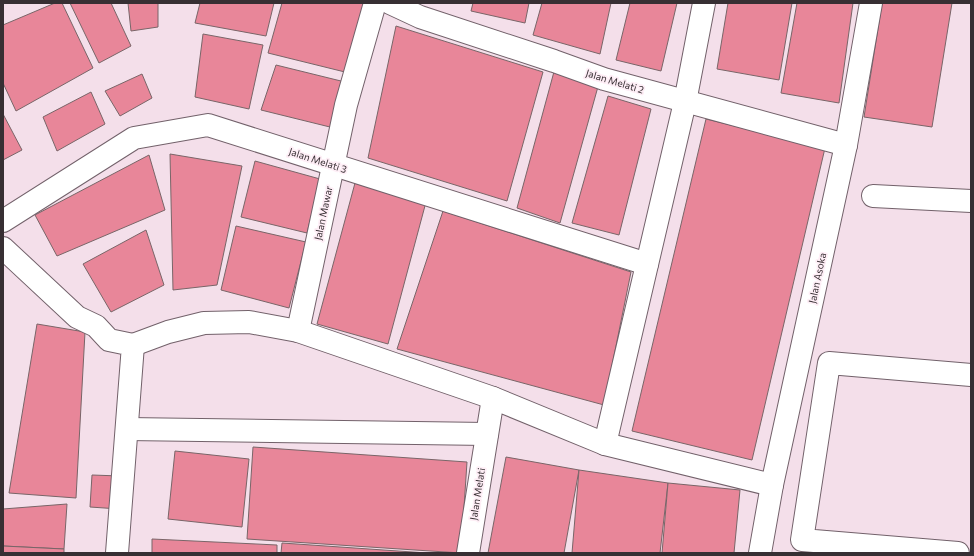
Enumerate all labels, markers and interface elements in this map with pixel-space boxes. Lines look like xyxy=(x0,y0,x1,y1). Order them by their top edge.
street label: Jalan Melati 2 xyxy=(584,66,646,96)
street label: Jalan Melati 3 xyxy=(287,145,349,175)
street label: Jalan Mawar xyxy=(311,185,335,241)
street label: Jalan Asoka xyxy=(806,251,828,305)
street label: Jalan Melati xyxy=(467,467,487,521)

